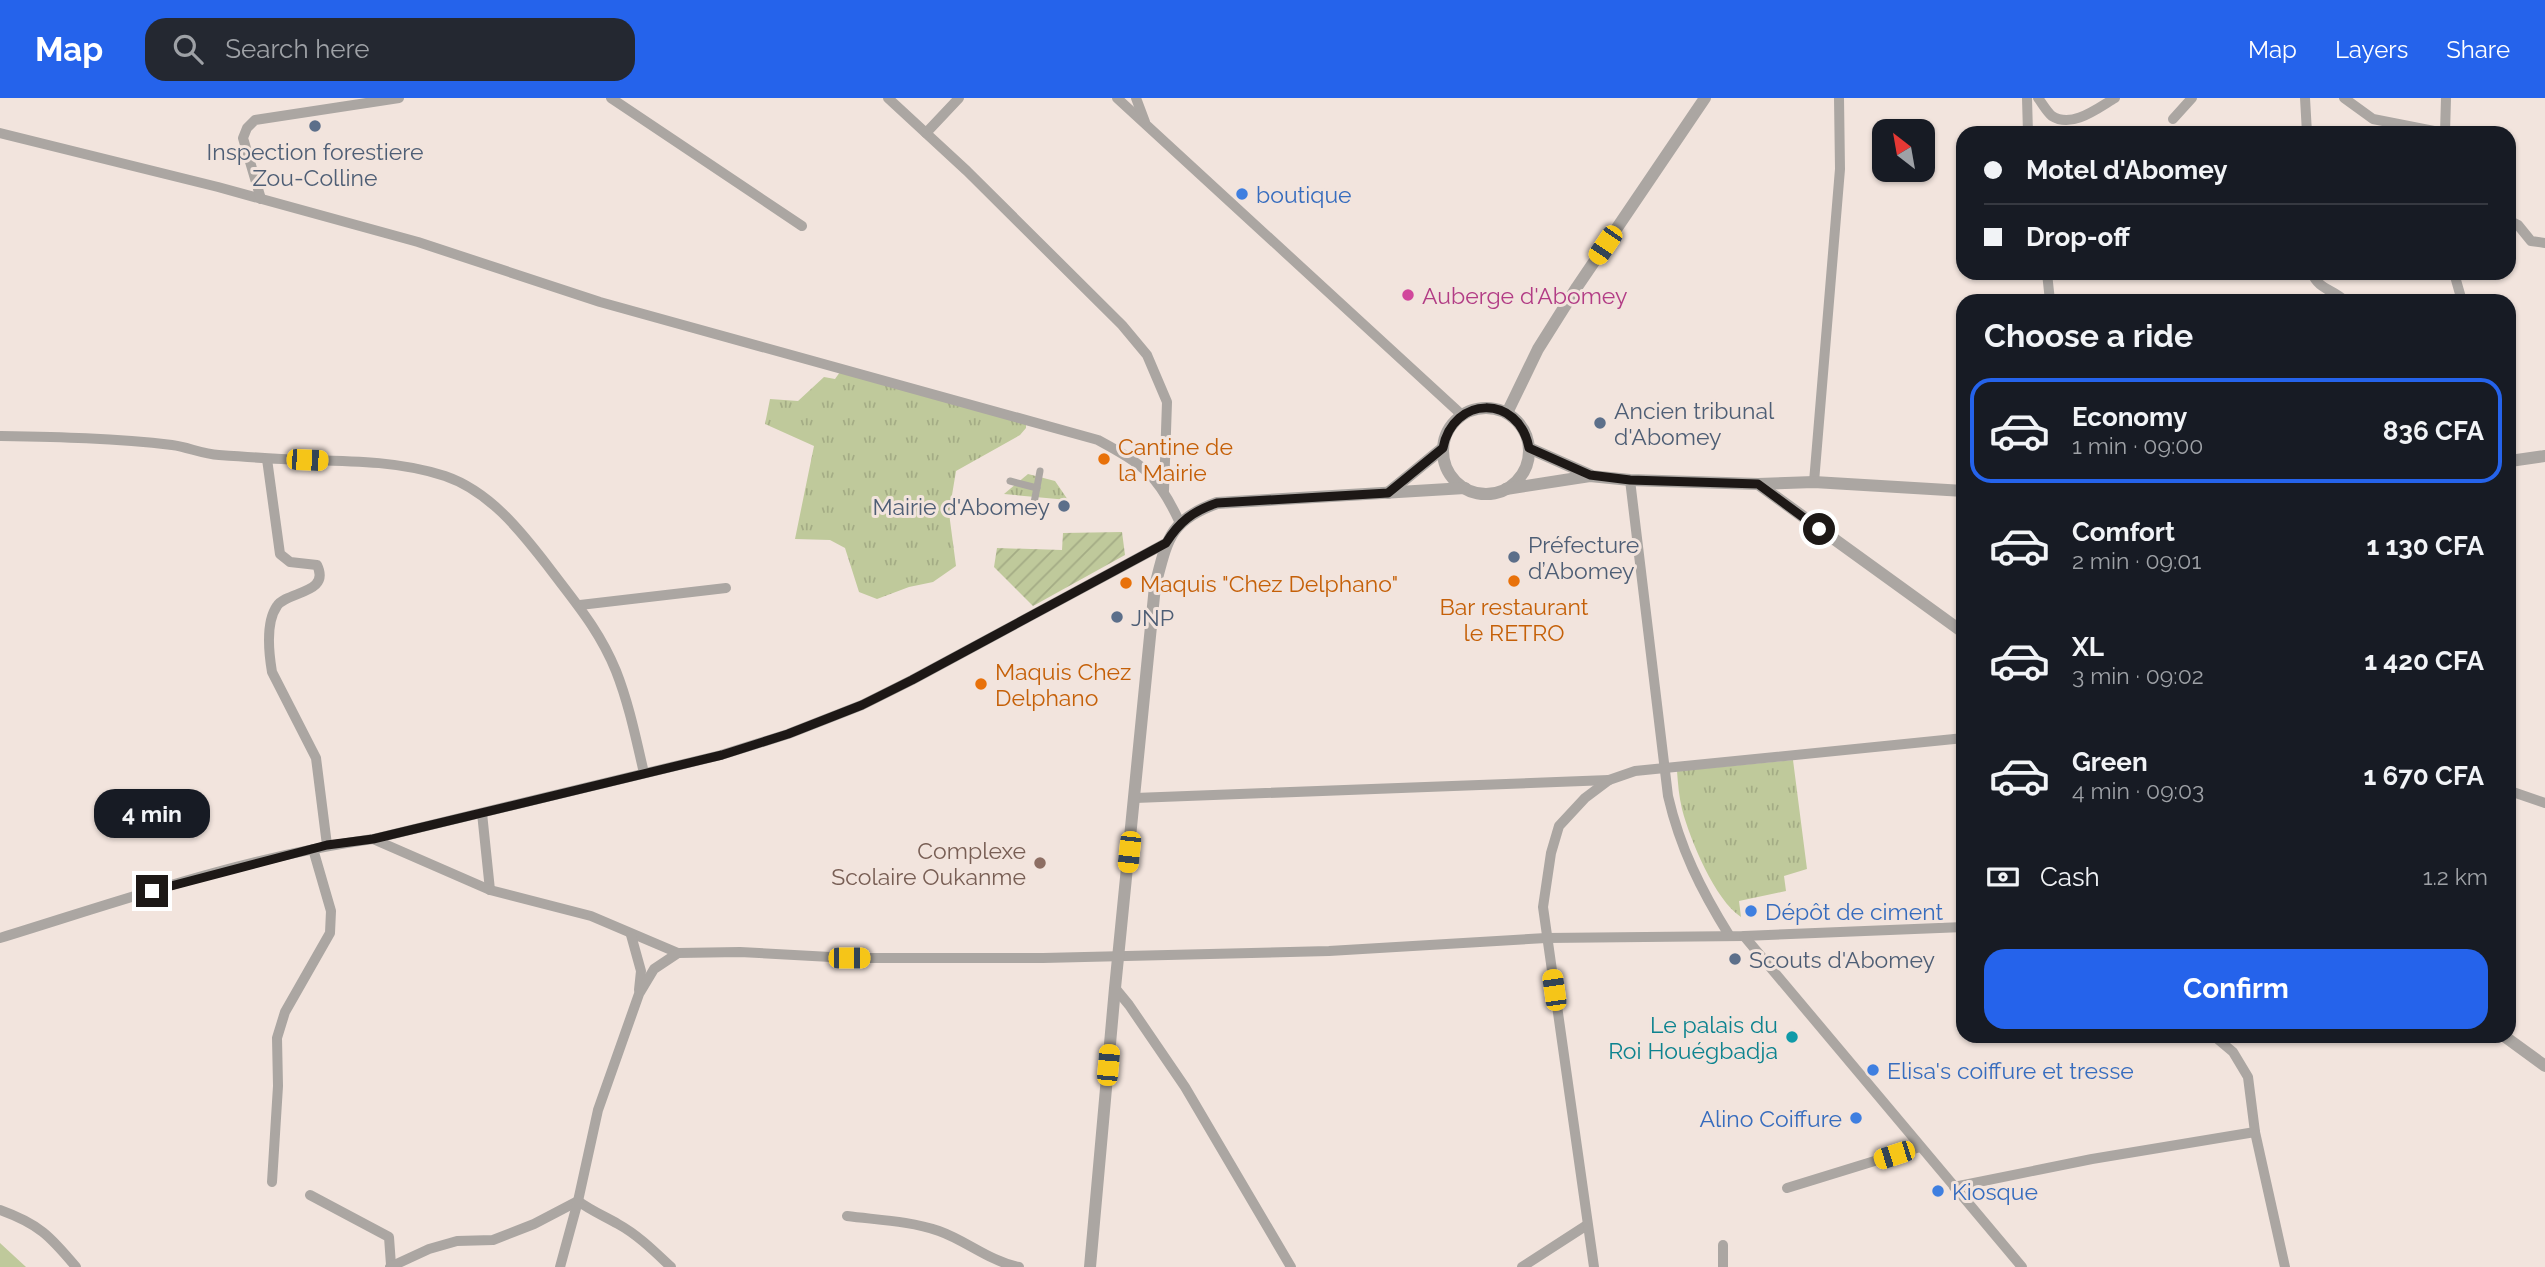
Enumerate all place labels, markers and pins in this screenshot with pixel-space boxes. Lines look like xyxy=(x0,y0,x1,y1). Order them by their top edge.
marker: Inspection forestiere Zou-Colline xyxy=(307,118,323,134)
place label: Inspection forestiere Zou-Colline xyxy=(207,138,423,191)
place label: boutique xyxy=(1256,181,1352,208)
marker: boutique xyxy=(1234,186,1250,202)
place label: Auberge d'Abomey xyxy=(1422,282,1628,309)
marker: Auberge d'Abomey xyxy=(1400,287,1416,303)
place label: Ancien tribunal d'Abomey xyxy=(1614,397,1775,450)
marker: Ancien tribunal d'Abomey xyxy=(1592,415,1608,431)
place label: Cantine de la Mairie xyxy=(1118,433,1233,486)
marker: Cantine de la Mairie xyxy=(1096,451,1112,467)
place label: Mairie d'Abomey xyxy=(872,493,1050,520)
marker: Mairie d'Abomey xyxy=(1056,498,1072,514)
place label: Préfecture d’Abomey xyxy=(1528,531,1639,584)
marker: Préfecture d’Abomey xyxy=(1506,549,1522,565)
place label: Maquis "Chez Delphano" xyxy=(1140,570,1398,597)
marker: Bar restaurant le RETRO xyxy=(1506,573,1522,589)
marker: Maquis "Chez Delphano" xyxy=(1118,575,1134,591)
place label: Bar restaurant le RETRO xyxy=(1439,593,1589,646)
place label: JNP xyxy=(1131,604,1174,631)
marker: JNP xyxy=(1109,609,1125,625)
place label: Maquis Chez Delphano xyxy=(995,658,1131,711)
marker: Maquis Chez Delphano xyxy=(973,676,989,692)
place label: Complexe Scolaire Oukanme xyxy=(831,837,1026,890)
marker: Complexe Scolaire Oukanme xyxy=(1032,855,1048,871)
place label: Dépôt de ciment xyxy=(1765,898,1943,925)
marker: Dépôt de ciment xyxy=(1743,903,1759,919)
place label: Scouts d'Abomey xyxy=(1749,946,1935,973)
marker: Scouts d'Abomey xyxy=(1727,951,1743,967)
place label: Le palais du Roi Houégbadja xyxy=(1608,1011,1778,1064)
marker: Le palais du Roi Houégbadja xyxy=(1784,1029,1800,1045)
place label: Elisa's coiffure et tresse xyxy=(1887,1057,2134,1084)
marker: Elisa's coiffure et tresse xyxy=(1865,1062,1881,1078)
place label: Alino Coiffure xyxy=(1699,1105,1842,1132)
marker: Alino Coiffure xyxy=(1848,1110,1864,1126)
place label: Kiosque xyxy=(1952,1178,2038,1205)
marker: Kiosque xyxy=(1930,1183,1946,1199)

